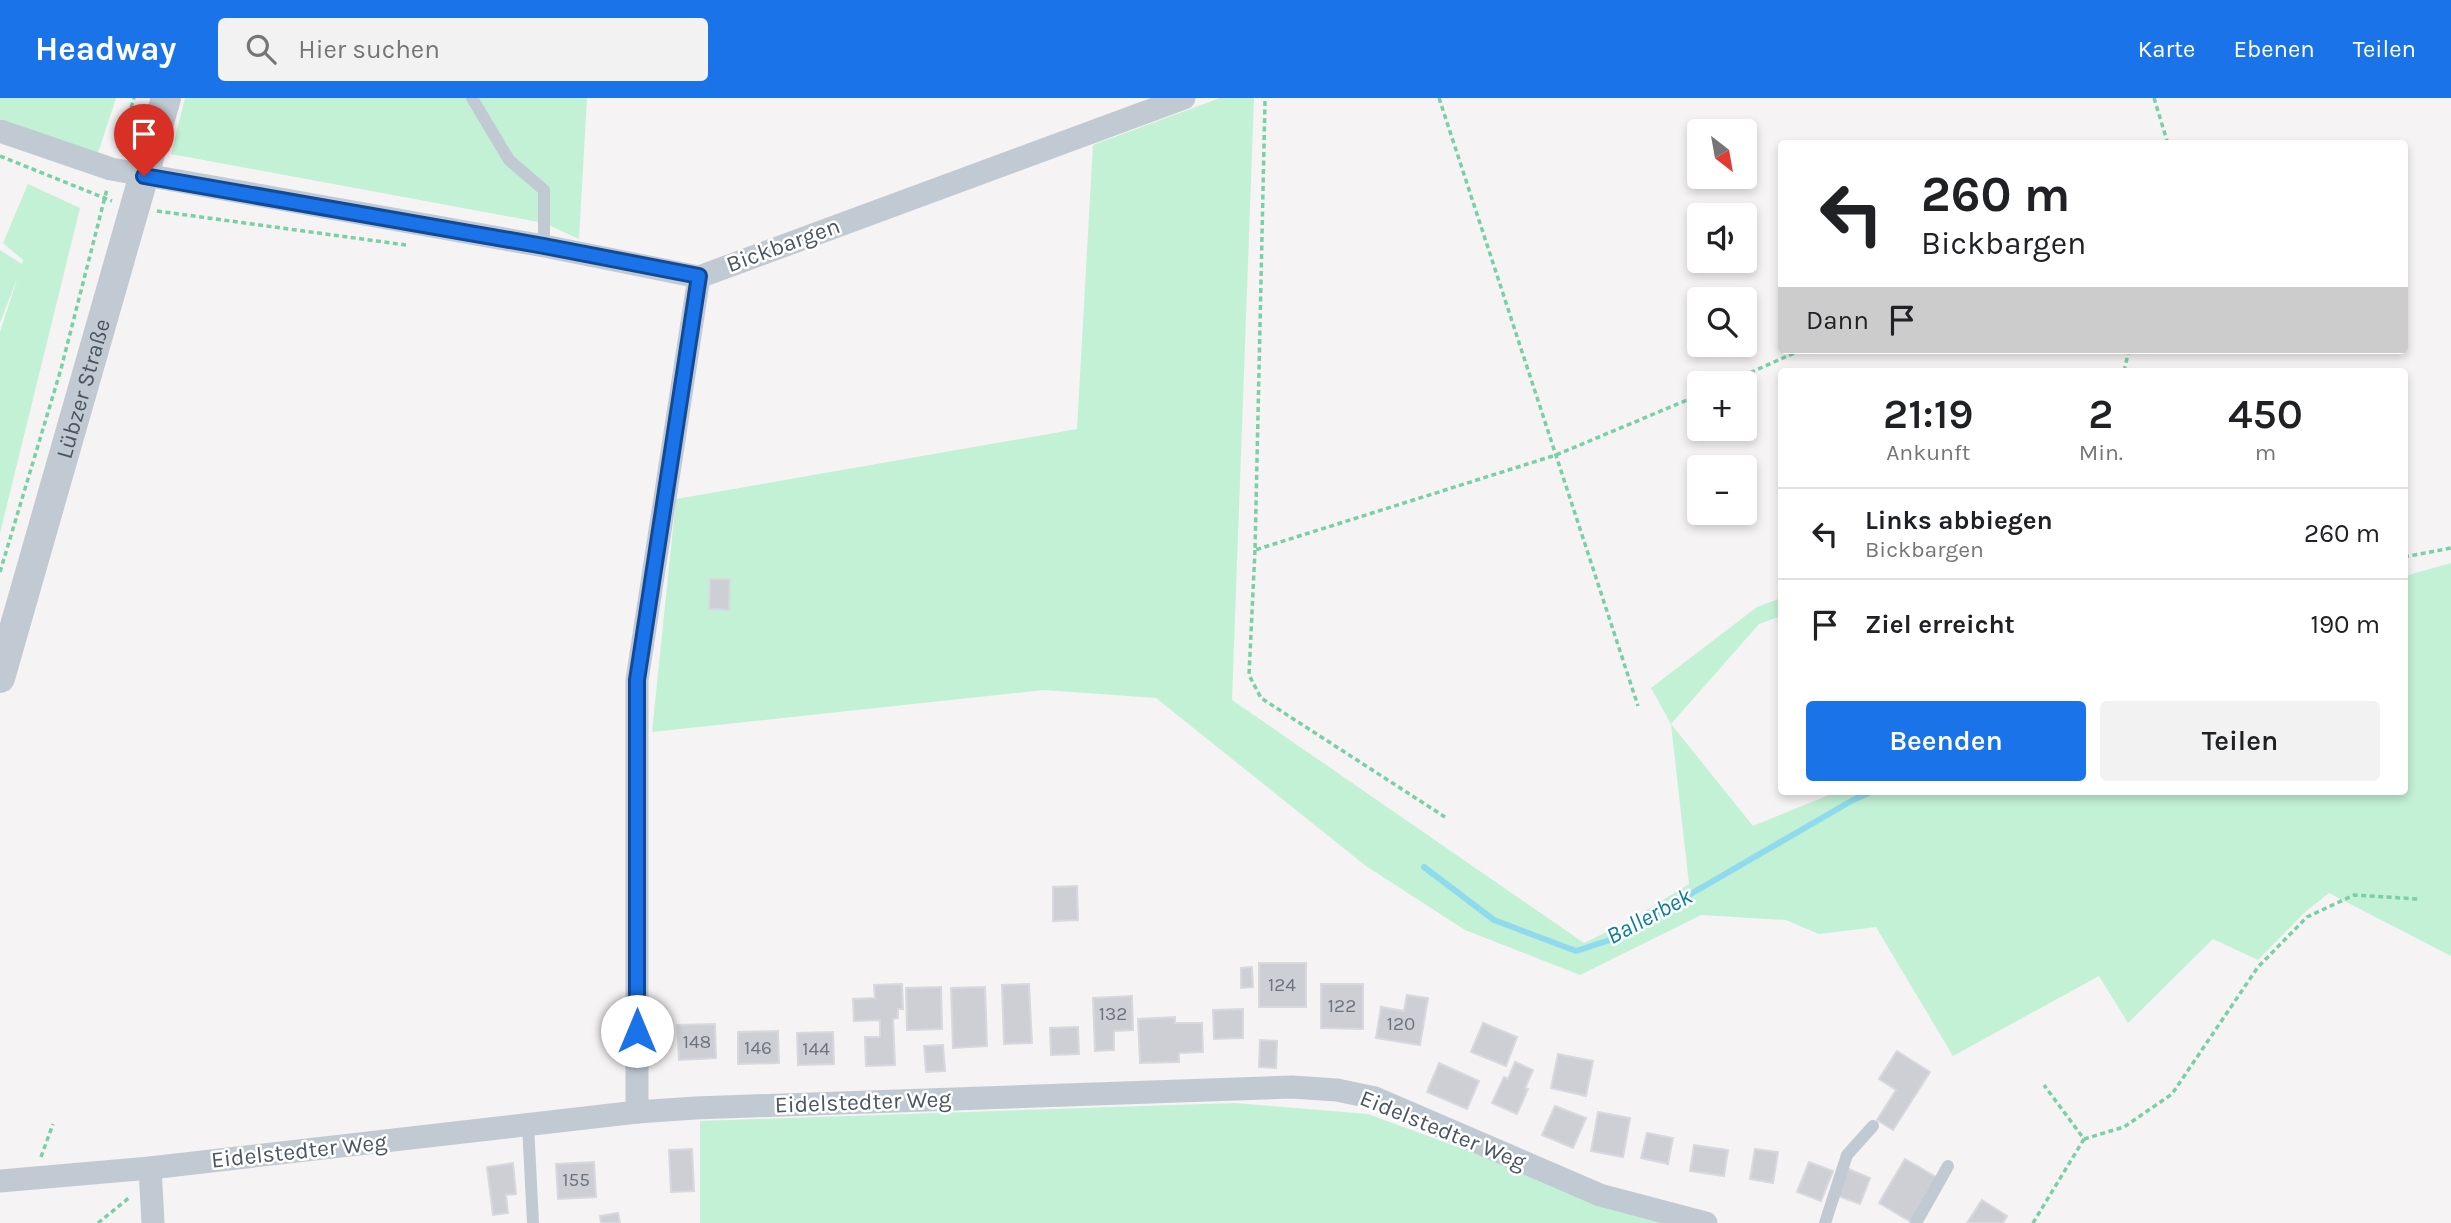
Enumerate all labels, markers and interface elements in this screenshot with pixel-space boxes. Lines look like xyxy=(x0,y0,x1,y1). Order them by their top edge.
search box xyxy=(218,18,708,81)
text: Headway xyxy=(35,30,176,68)
icon: search xyxy=(242,30,280,68)
text: Hier suchen xyxy=(298,34,440,65)
text: Karte xyxy=(2138,35,2195,63)
text: Ebenen xyxy=(2233,35,2315,63)
text: Teilen xyxy=(2353,35,2416,63)
pin xyxy=(114,104,174,176)
icon: arrive xyxy=(125,115,163,153)
north arrow xyxy=(1687,119,1757,189)
map controls xyxy=(1687,119,1757,525)
text: 260 m xyxy=(1921,166,2070,223)
icon: left xyxy=(1806,168,1897,259)
button: sound xyxy=(1687,203,1757,273)
street label: Bickbargen xyxy=(723,212,843,278)
text: Bickbargen xyxy=(1921,225,2086,262)
button: search xyxy=(1687,287,1757,357)
icon: arrive xyxy=(1883,301,1921,339)
text: Dann xyxy=(1806,305,1869,336)
street label: Lübzer Straße xyxy=(50,316,116,462)
button: + xyxy=(1687,371,1757,441)
text: 21:19 xyxy=(1883,389,1974,439)
text: 2 xyxy=(2088,389,2113,439)
text: 450 xyxy=(2228,389,2303,439)
text: Ankunft xyxy=(1886,439,1971,466)
text: Min. xyxy=(2079,439,2123,466)
text: m xyxy=(2255,439,2276,466)
button: − xyxy=(1687,455,1757,525)
text: Links abbiegen xyxy=(1865,505,2053,536)
icon: left xyxy=(1806,515,1844,553)
text: 260 m xyxy=(2304,518,2380,549)
text: Bickbargen xyxy=(1865,536,1984,563)
icon: arrive xyxy=(1806,606,1844,644)
text: Ziel erreicht xyxy=(1865,609,2015,640)
text: 190 m xyxy=(2310,609,2380,640)
button: Beenden xyxy=(1806,701,2086,781)
button: Teilen xyxy=(2100,701,2380,781)
water label: Ballerbek xyxy=(1601,881,1697,950)
house number: 124 xyxy=(1268,974,1296,996)
position arrow xyxy=(600,994,674,1068)
house number: 122 xyxy=(1328,995,1356,1017)
house number: 132 xyxy=(1099,1003,1127,1025)
house number: 120 xyxy=(1387,1013,1415,1035)
house number: 148 xyxy=(683,1031,711,1053)
house number: 146 xyxy=(744,1037,772,1059)
house number: 144 xyxy=(802,1038,830,1060)
street label: Eidelstedter Weg xyxy=(1356,1084,1530,1176)
street label: Eidelstedter Weg xyxy=(774,1085,952,1119)
street label: Eidelstedter Weg xyxy=(210,1128,388,1174)
house number: 155 xyxy=(562,1169,590,1191)

